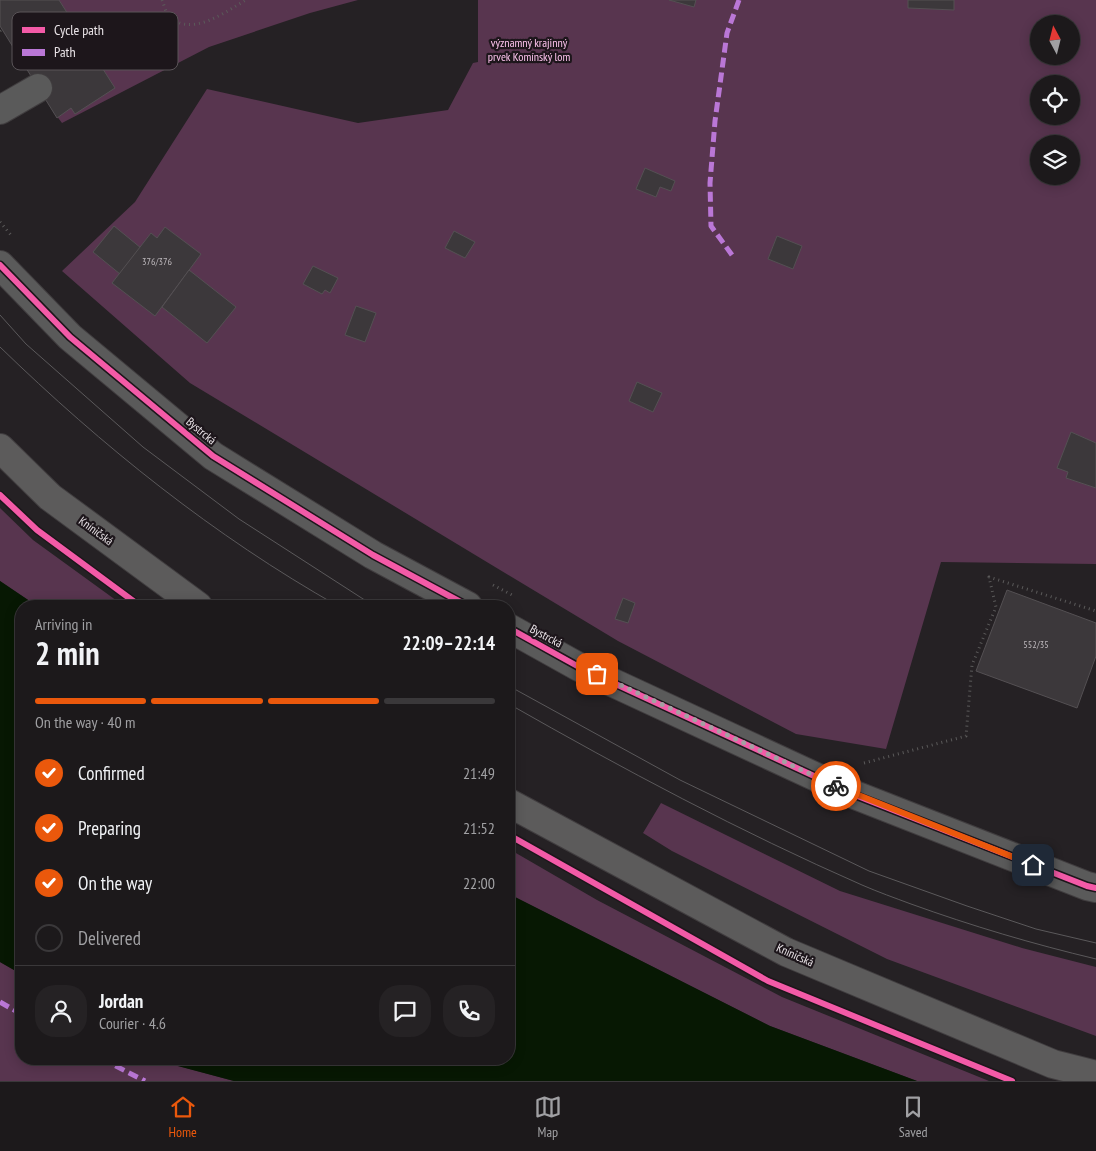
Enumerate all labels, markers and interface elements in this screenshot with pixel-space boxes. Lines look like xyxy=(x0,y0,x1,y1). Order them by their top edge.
legend xyxy=(12,12,178,70)
north arrow xyxy=(1030,15,1080,65)
map controls xyxy=(1030,15,1080,185)
text: Cycle path xyxy=(54,21,104,39)
park label: významný krajinný prvek Komínský lom xyxy=(488,35,570,64)
text: Path xyxy=(54,43,76,61)
button: locate xyxy=(1030,75,1080,125)
button: layers xyxy=(1030,135,1080,185)
house number: 376/376 xyxy=(142,255,172,268)
street label: Bystrcká xyxy=(183,414,220,448)
street label: Kníničská xyxy=(76,513,117,548)
text: Arriving in xyxy=(35,614,92,634)
street label: Bystrcká xyxy=(527,621,565,650)
text: 22:09–22:14 xyxy=(402,631,495,655)
text: 2 min xyxy=(35,632,100,674)
house number: 552/35 xyxy=(1023,638,1049,651)
pin xyxy=(576,653,618,695)
icon: bag xyxy=(583,660,611,688)
text: On the way · 40 m xyxy=(35,712,135,732)
icon: check xyxy=(35,759,63,787)
text: Confirmed xyxy=(78,761,145,785)
courier xyxy=(811,761,861,811)
text: 21:49 xyxy=(463,763,495,783)
icon: bike xyxy=(822,772,850,800)
icon: check xyxy=(35,814,63,842)
text: Preparing xyxy=(78,816,141,840)
text: 21:52 xyxy=(463,818,495,838)
pin xyxy=(1012,844,1054,886)
icon: home xyxy=(1019,851,1047,879)
icon: check xyxy=(35,869,63,897)
text: On the way xyxy=(78,871,152,895)
text: 22:00 xyxy=(463,873,495,893)
text: Delivered xyxy=(78,926,141,950)
street label: Kníničská xyxy=(774,940,816,969)
button: person xyxy=(35,985,87,1037)
button: chat xyxy=(379,985,431,1037)
button: phone xyxy=(443,985,495,1037)
text: Jordan xyxy=(99,989,143,1013)
text: Courier · 4.6 xyxy=(99,1013,166,1033)
tab: Home xyxy=(168,1093,197,1141)
tab: Map xyxy=(534,1093,562,1141)
tab: Saved xyxy=(899,1093,928,1141)

